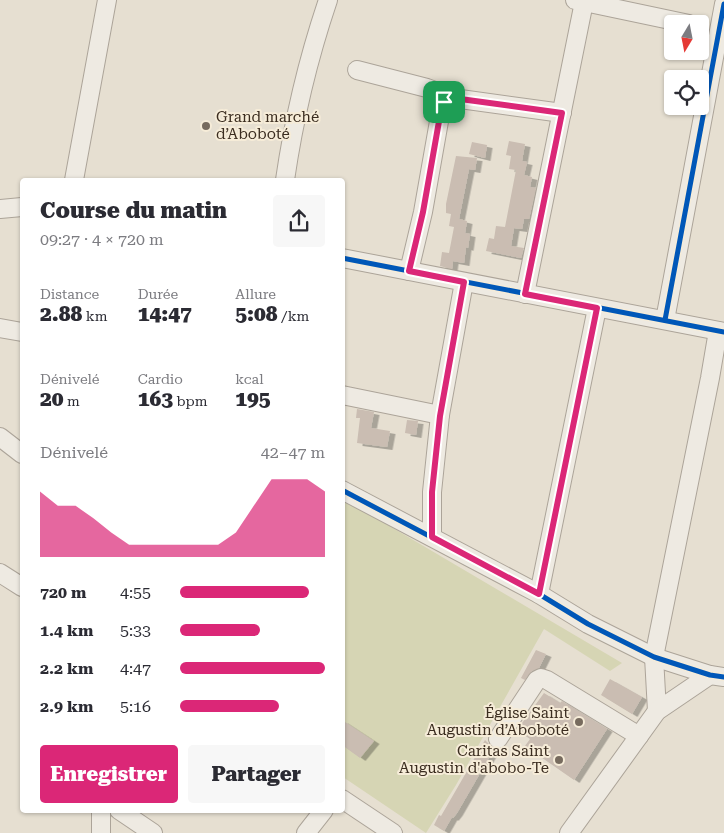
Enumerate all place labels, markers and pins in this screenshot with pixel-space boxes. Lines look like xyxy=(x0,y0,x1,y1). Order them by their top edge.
pin xyxy=(423,81,465,123)
place label: Grand marché d’Aboboté xyxy=(216,108,319,143)
marker: Grand marché d’Aboboté xyxy=(200,120,212,132)
place label: Église Saint Augustin d’Aboboté xyxy=(427,704,569,739)
marker: Église Saint Augustin d’Aboboté xyxy=(573,716,585,728)
place label: Caritas Saint Augustin d'abobo-Te xyxy=(399,742,549,777)
marker: Caritas Saint Augustin d'abobo-Te xyxy=(553,754,565,766)

